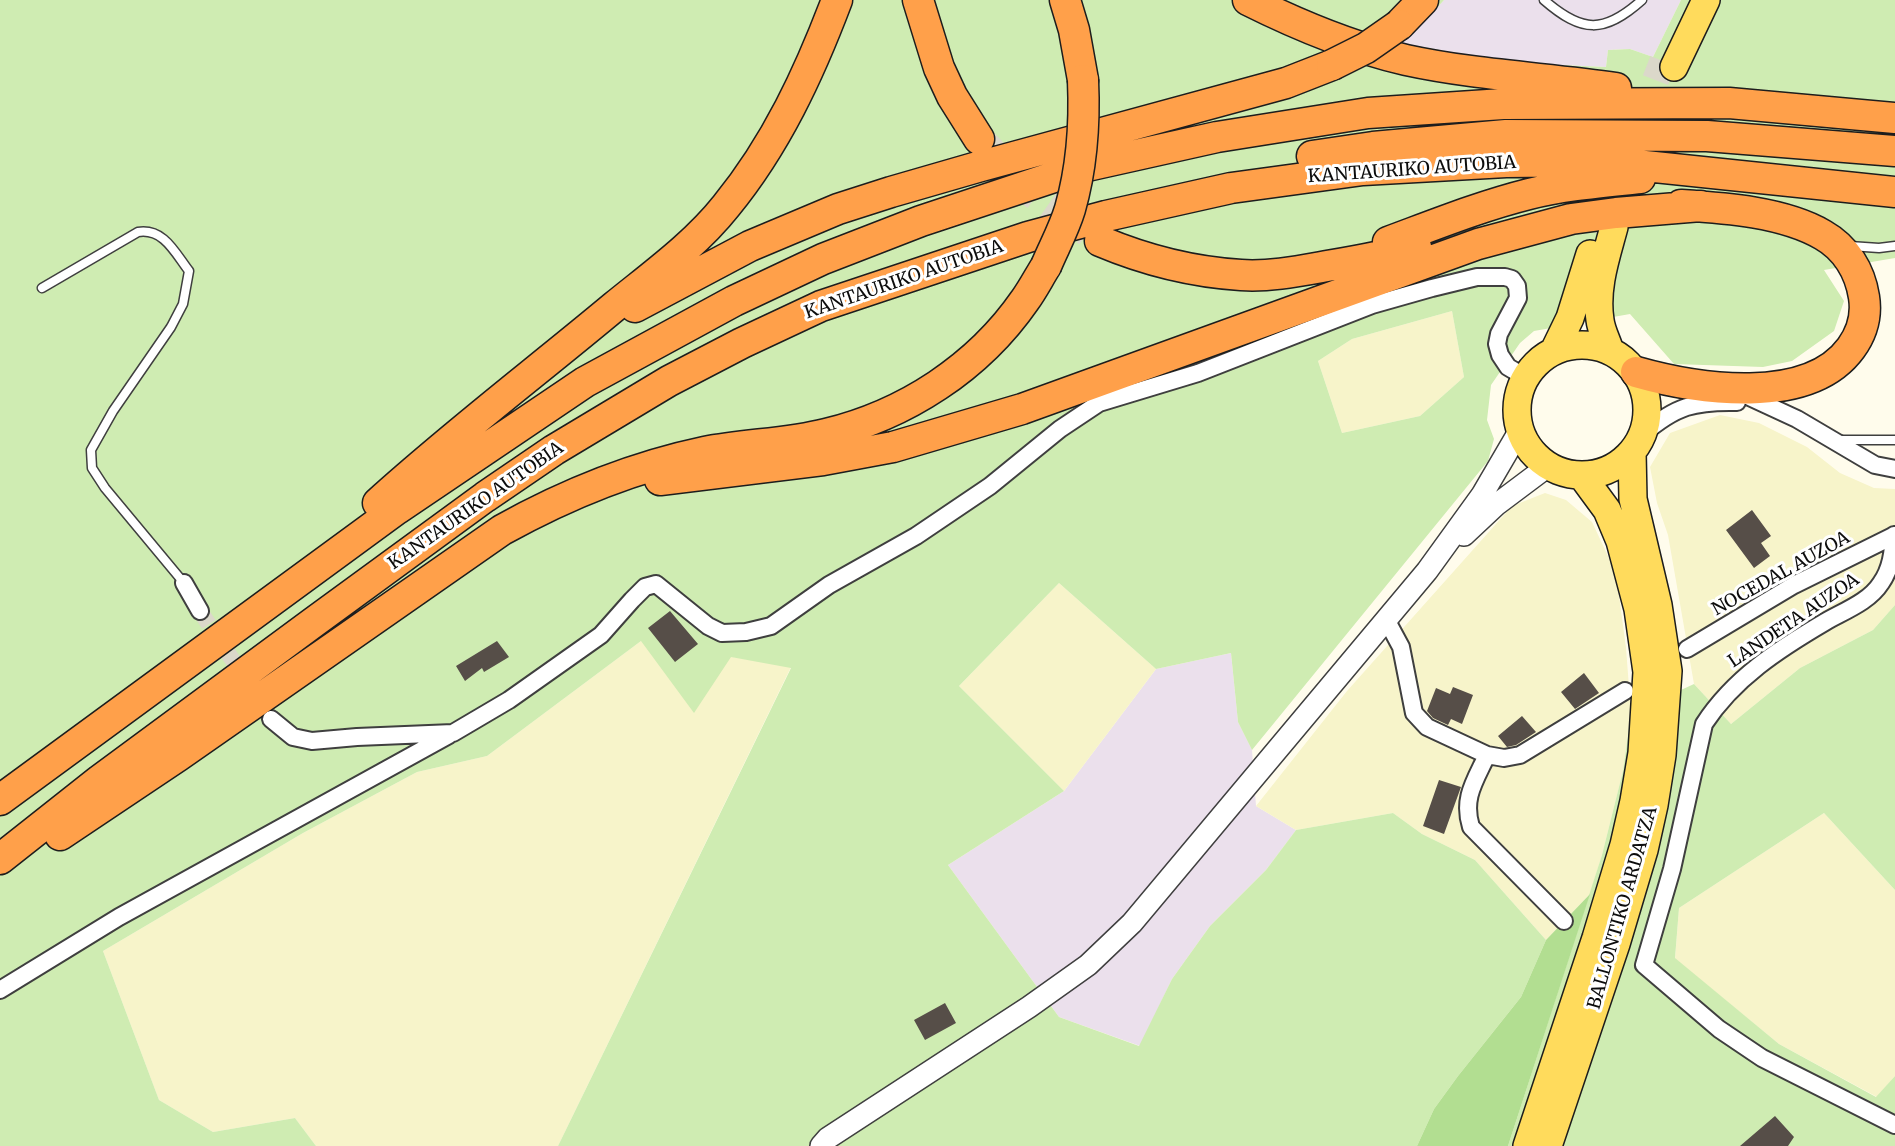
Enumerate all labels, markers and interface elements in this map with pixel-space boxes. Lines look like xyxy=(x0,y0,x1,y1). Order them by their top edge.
street label: KANTAURIKO AUTOBIA xyxy=(1307,152,1517,188)
street label: KANTAURIKO AUTOBIA xyxy=(802,236,1006,324)
street label: KANTAURIKO AUTOBIA xyxy=(384,437,568,575)
street label: NOCEDAL AUZOA xyxy=(1708,527,1854,621)
street label: LANDETA AUZOA xyxy=(1724,569,1864,673)
street label: BALLONTIKO ARDATZA xyxy=(1584,804,1662,1012)

